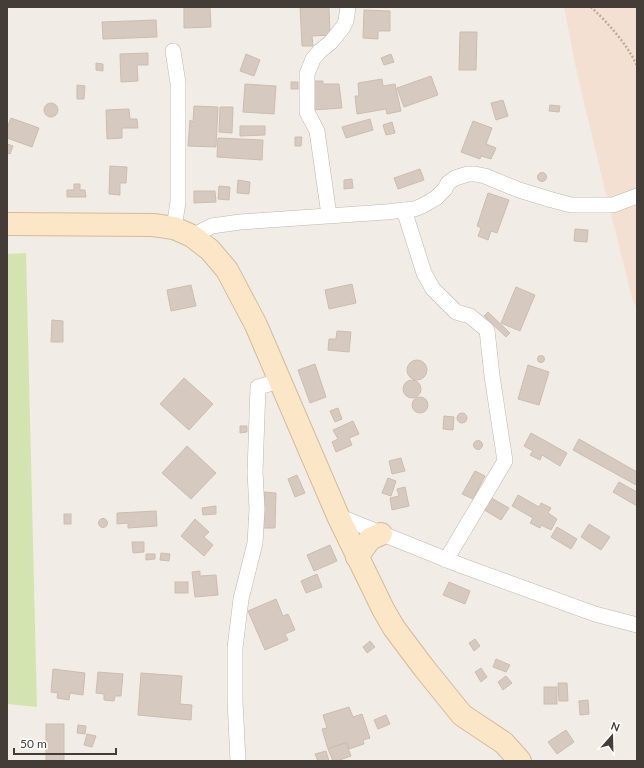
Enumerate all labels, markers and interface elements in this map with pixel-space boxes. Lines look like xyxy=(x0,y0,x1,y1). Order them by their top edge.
north arrow xyxy=(592,716,632,756)
text: N xyxy=(609,719,622,734)
scale bar xyxy=(14,730,116,756)
text: 50 m xyxy=(20,736,47,751)

